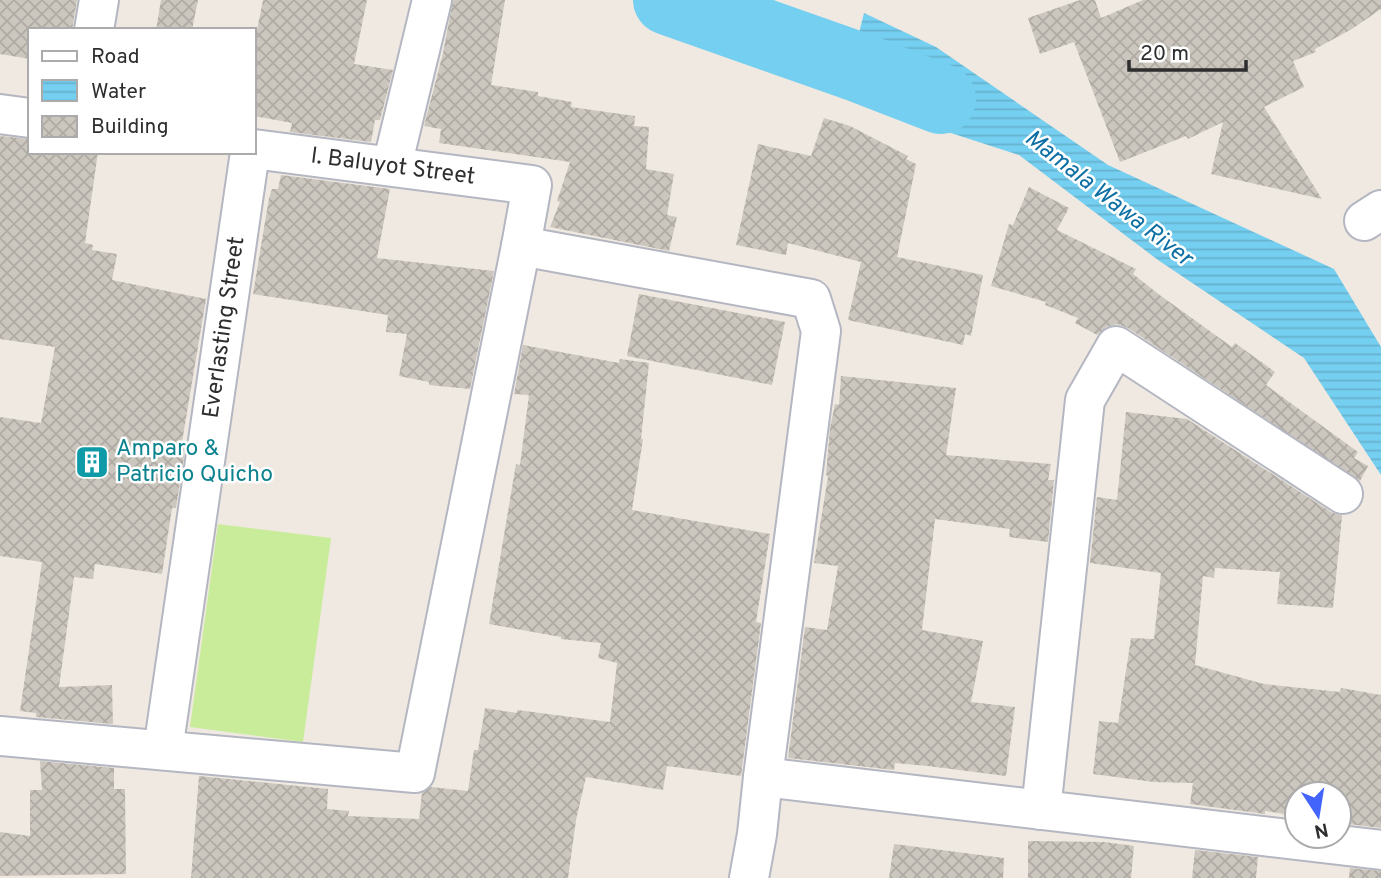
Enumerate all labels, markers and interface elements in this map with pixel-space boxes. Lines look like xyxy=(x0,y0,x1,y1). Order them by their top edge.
legend xyxy=(28,28,256,154)
scale bar xyxy=(1129,28,1246,72)
text: 20 m xyxy=(1140,41,1189,68)
text: Road xyxy=(91,44,140,71)
text: Water xyxy=(91,79,146,106)
text: Building xyxy=(91,114,169,141)
water label: Mamala Wawa River xyxy=(1018,124,1200,275)
street label: I. Baluyot Street xyxy=(309,142,477,192)
street label: Everlasting Street xyxy=(197,235,252,420)
place label: Amparo & Patricio Quicho xyxy=(116,435,273,490)
building icon: Amparo & Patricio Quicho xyxy=(73,443,111,481)
north arrow xyxy=(1283,780,1353,850)
text: N xyxy=(1312,817,1330,843)

